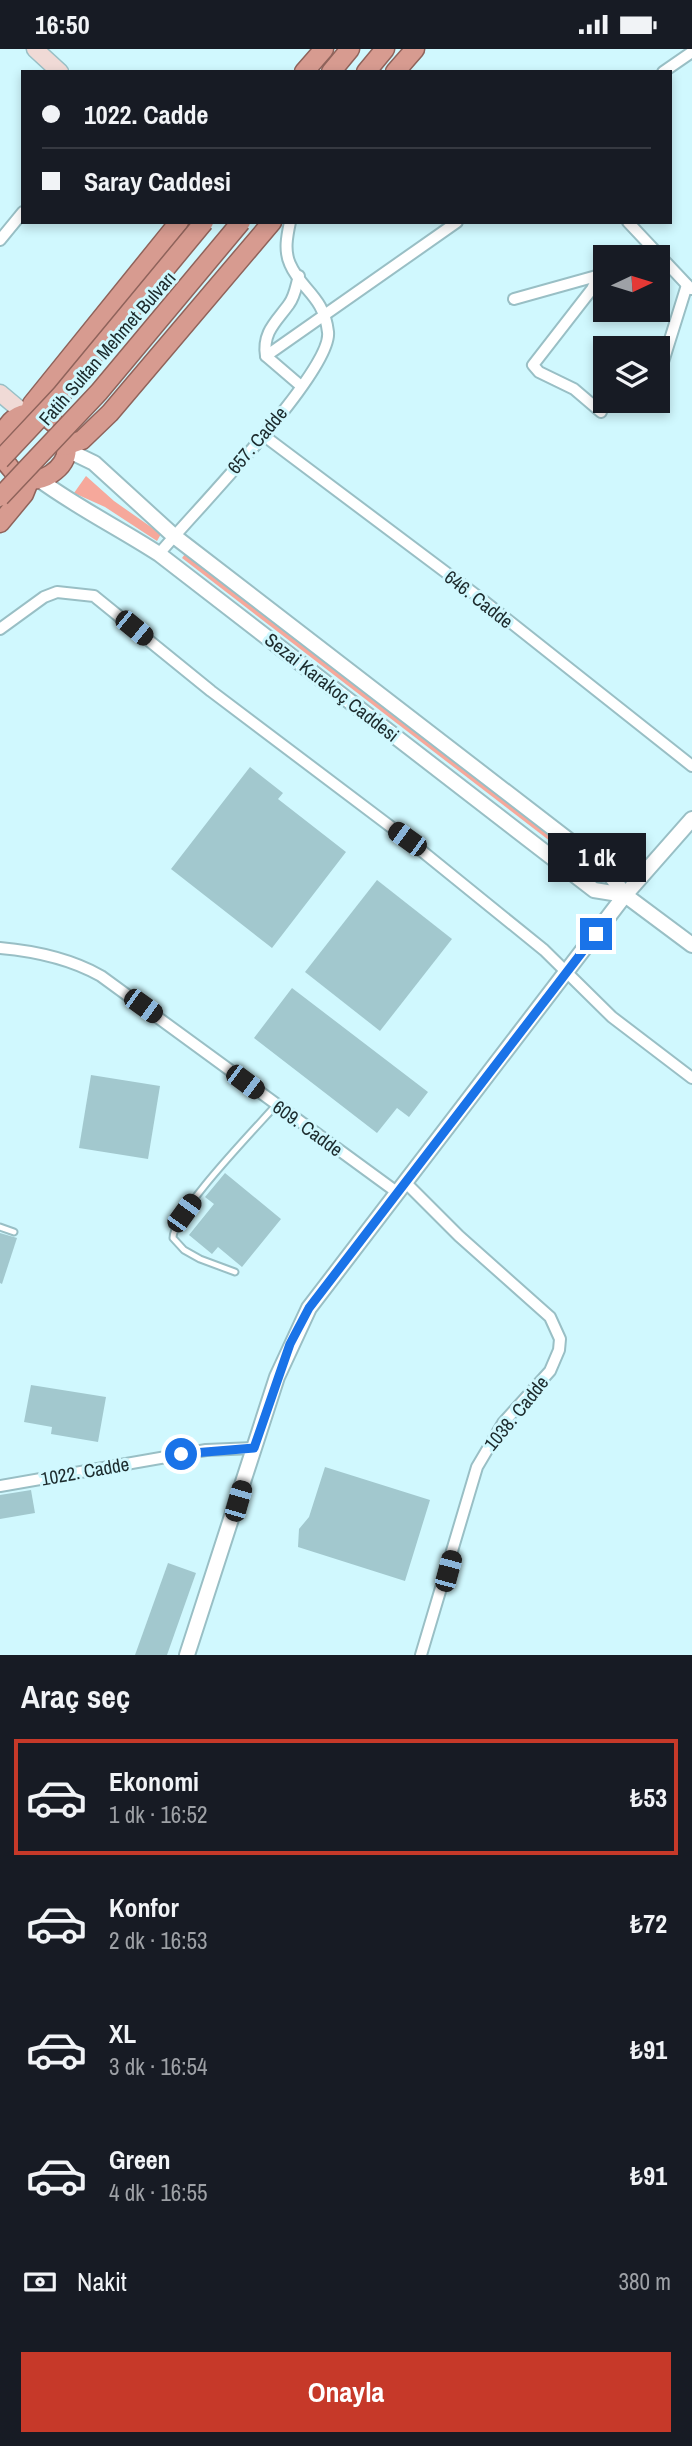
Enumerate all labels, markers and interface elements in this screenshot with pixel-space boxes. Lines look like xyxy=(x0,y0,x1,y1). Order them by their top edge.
text: 16:50 xyxy=(35,7,90,42)
text: 1022. Cadde xyxy=(84,97,208,132)
text: Saray Caddesi xyxy=(84,164,231,199)
north arrow xyxy=(593,245,670,322)
map controls xyxy=(593,245,670,413)
street label: Fatih Sultan Mehmet Bulvarı xyxy=(33,265,181,431)
button: layers xyxy=(593,336,670,413)
street label: 657. Cadde xyxy=(221,401,293,479)
street label: 646. Cadde xyxy=(439,564,519,634)
car xyxy=(112,607,157,649)
street label: Sezai Karakoç Caddesi xyxy=(260,626,404,748)
car xyxy=(384,818,431,860)
callout: 1 dk xyxy=(547,833,645,881)
text: 1 dk xyxy=(578,842,616,873)
route end xyxy=(580,918,612,950)
car xyxy=(120,985,167,1027)
car xyxy=(222,1061,269,1103)
street label: 609. Cadde xyxy=(268,1094,348,1162)
car xyxy=(164,1190,205,1236)
street label: 1038. Cadde xyxy=(478,1370,554,1456)
route start xyxy=(165,1438,197,1470)
street label: 1022. Cadde xyxy=(39,1450,131,1492)
car xyxy=(223,1478,254,1524)
car xyxy=(433,1548,464,1594)
text: Araç seç xyxy=(21,1675,130,1718)
text: Ekonomi xyxy=(109,1764,199,1799)
icon: car xyxy=(25,1766,88,1829)
text: ₺53 xyxy=(630,1780,667,1815)
text: 1 dk · 16:52 xyxy=(109,1799,208,1830)
text: Konfor xyxy=(109,1890,179,1925)
icon: car xyxy=(25,1892,88,1955)
text: ₺72 xyxy=(630,1906,667,1941)
text: 2 dk · 16:53 xyxy=(109,1925,208,1956)
text: XL xyxy=(109,2016,136,2051)
icon: car xyxy=(25,2018,88,2081)
text: ₺91 xyxy=(630,2032,667,2067)
text: 3 dk · 16:54 xyxy=(109,2051,208,2082)
text: Green xyxy=(109,2142,171,2177)
icon: car xyxy=(25,2144,88,2207)
text: ₺91 xyxy=(630,2158,667,2193)
text: 4 dk · 16:55 xyxy=(109,2177,208,2208)
icon: cash xyxy=(21,2263,59,2301)
text: Nakit xyxy=(77,2264,127,2299)
text: 380 m xyxy=(619,2266,671,2297)
button: Onayla xyxy=(21,2352,671,2432)

